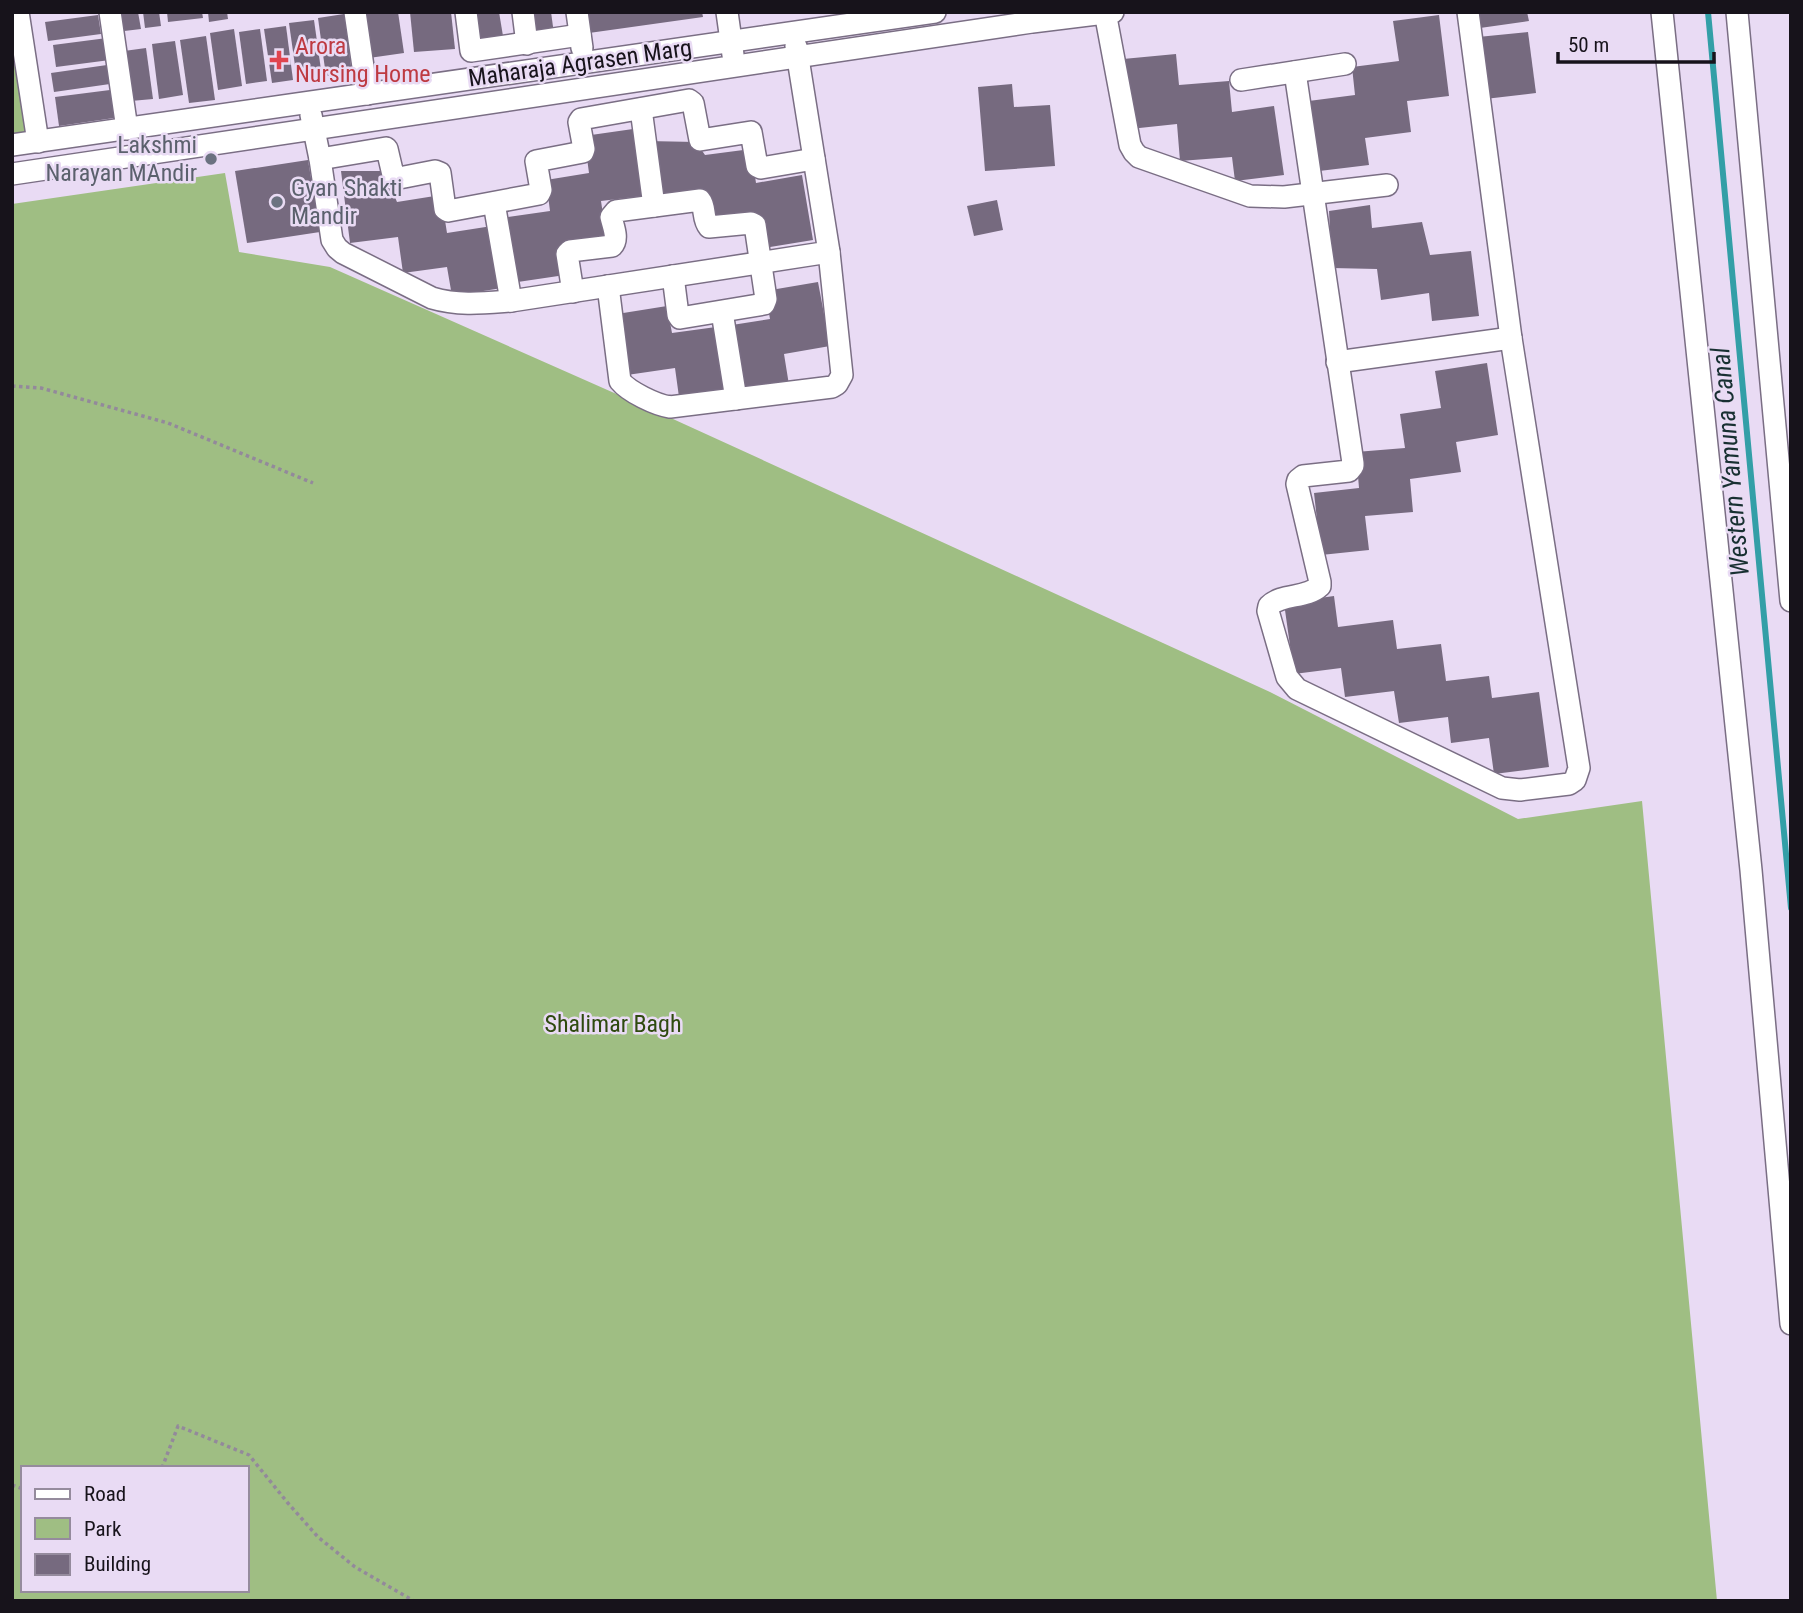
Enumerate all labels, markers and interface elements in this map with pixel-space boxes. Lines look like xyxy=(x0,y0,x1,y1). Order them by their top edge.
scale bar xyxy=(1558,21,1714,65)
place label: Arora Nursing Home xyxy=(295,32,430,88)
street label: Maharaja Agrasen Marg xyxy=(466,33,694,93)
text: 50 m xyxy=(1568,33,1609,57)
marker: Arora Nursing Home xyxy=(269,50,289,70)
place label: Lakshmi Narayan MAndir xyxy=(45,131,197,187)
marker: Lakshmi Narayan MAndir xyxy=(203,151,219,167)
place label: Gyan Shakti Mandir xyxy=(291,174,403,230)
marker: Gyan Shakti Mandir xyxy=(269,194,285,210)
water label: Western Yamuna Canal xyxy=(1705,345,1755,578)
park label: Shalimar Bagh xyxy=(545,1010,681,1038)
legend xyxy=(21,1466,248,1592)
text: Road xyxy=(84,1482,126,1506)
text: Park xyxy=(84,1517,122,1541)
text: Building xyxy=(84,1552,151,1576)

